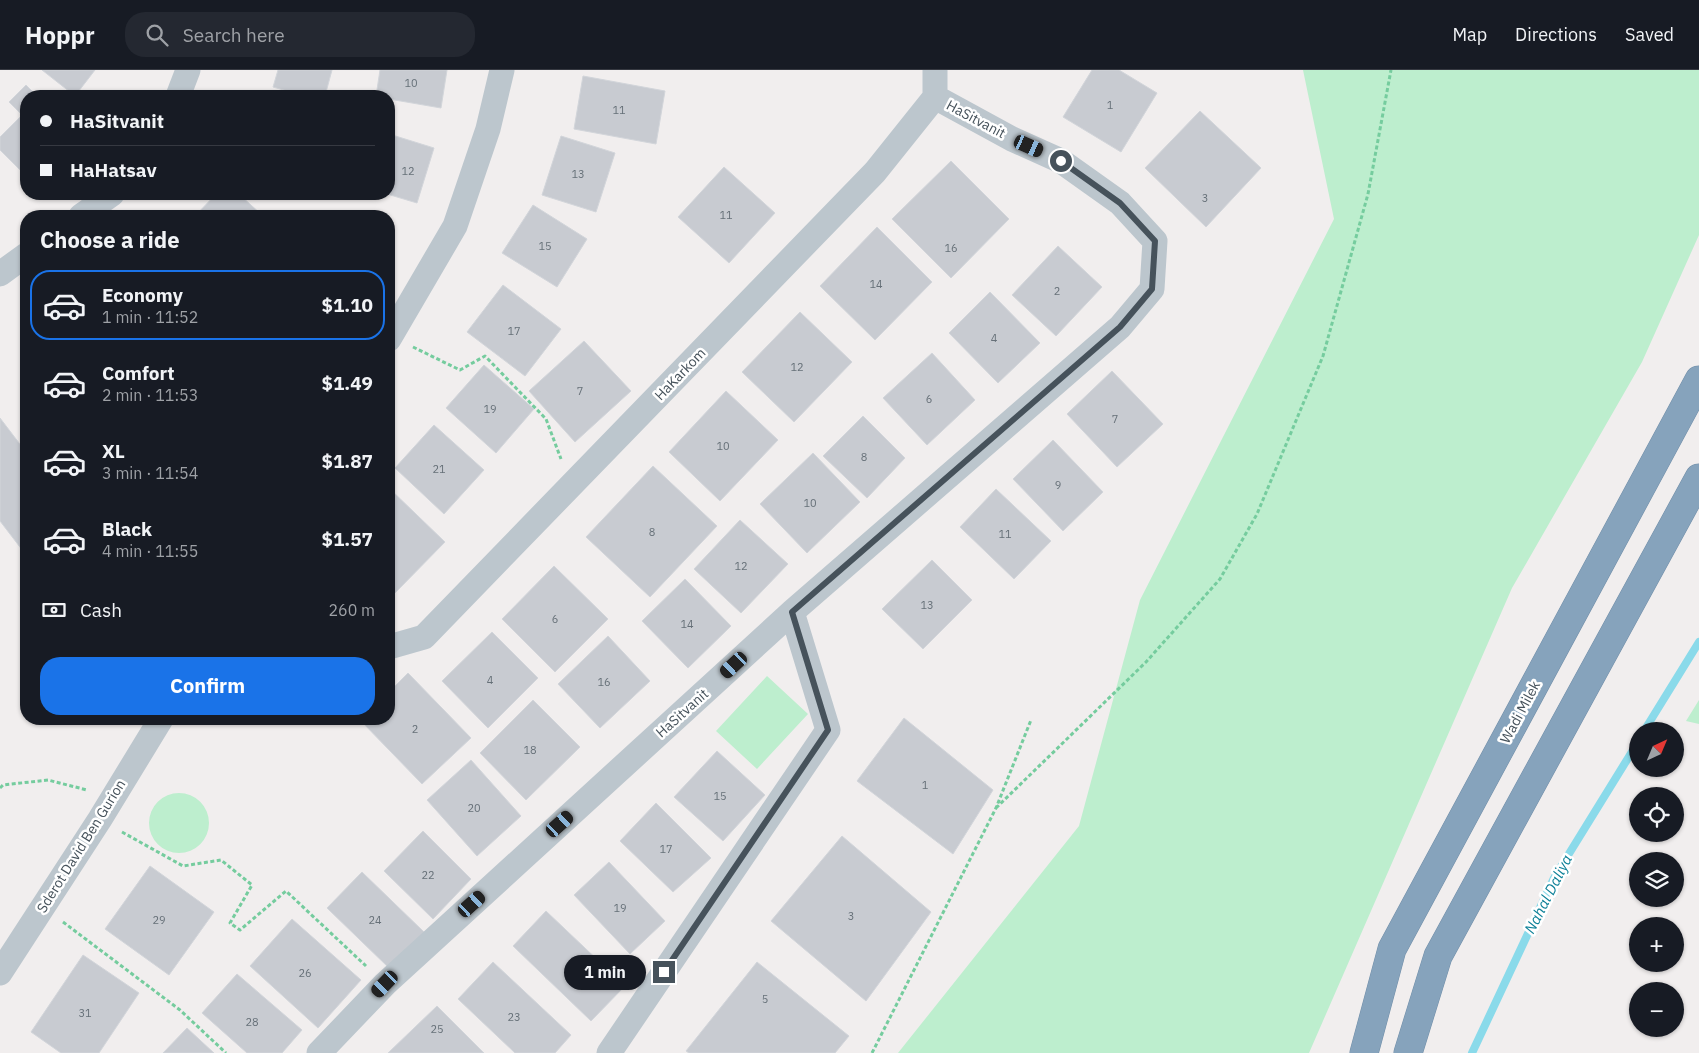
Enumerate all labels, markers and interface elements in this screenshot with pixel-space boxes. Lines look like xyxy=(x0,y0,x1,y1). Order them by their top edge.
search box xyxy=(125,12,475,57)
text: Hoppr xyxy=(25,19,95,51)
icon: search xyxy=(143,21,171,49)
text: Search here xyxy=(183,23,285,47)
text: Map xyxy=(1452,23,1487,46)
text: Directions xyxy=(1515,23,1597,46)
text: Saved xyxy=(1625,23,1674,46)
house number: 10 xyxy=(404,76,418,90)
street label: HaSitvanit xyxy=(943,96,1009,142)
house number: 1 xyxy=(1107,98,1114,112)
house number: 11 xyxy=(612,103,626,117)
text: HaSitvanit xyxy=(70,109,164,133)
car xyxy=(1012,133,1045,159)
route start xyxy=(1050,150,1072,172)
text: HaHatsav xyxy=(70,158,157,182)
house number: 12 xyxy=(401,164,415,178)
house number: 13 xyxy=(571,167,585,181)
house number: 3 xyxy=(1202,191,1208,205)
house number: 11 xyxy=(719,208,733,222)
text: Choose a ride xyxy=(40,225,180,254)
house number: 15 xyxy=(538,239,552,253)
house number: 16 xyxy=(944,241,958,255)
house number: 14 xyxy=(869,277,883,291)
icon: car xyxy=(42,283,87,328)
text: Economy xyxy=(102,283,183,307)
house number: 2 xyxy=(1054,284,1060,298)
text: $1.10 xyxy=(321,293,373,317)
text: 1 min · 11:52 xyxy=(102,307,198,327)
house number: 17 xyxy=(507,324,521,338)
house number: 4 xyxy=(991,331,998,345)
street label: HaKarkom xyxy=(651,344,709,404)
house number: 12 xyxy=(790,360,804,374)
icon: car xyxy=(42,361,87,406)
text: Comfort xyxy=(102,361,175,385)
text: $1.49 xyxy=(321,371,373,395)
house number: 7 xyxy=(577,384,583,398)
text: 2 min · 11:53 xyxy=(102,385,198,405)
house number: 6 xyxy=(926,392,932,406)
house number: 19 xyxy=(483,402,497,416)
house number: 7 xyxy=(1112,412,1118,426)
icon: car xyxy=(42,439,87,484)
text: XL xyxy=(102,439,125,463)
house number: 10 xyxy=(716,439,730,453)
text: $1.87 xyxy=(321,449,373,473)
house number: 8 xyxy=(861,450,867,464)
house number: 21 xyxy=(432,462,446,476)
text: 3 min · 11:54 xyxy=(102,463,198,483)
house number: 9 xyxy=(1055,478,1061,492)
house number: 10 xyxy=(803,496,817,510)
icon: car xyxy=(42,517,87,562)
text: Black xyxy=(102,517,152,541)
house number: 8 xyxy=(649,525,655,539)
text: $1.57 xyxy=(321,527,373,551)
house number: 11 xyxy=(998,527,1012,541)
text: 4 min · 11:55 xyxy=(102,541,198,561)
house number: 12 xyxy=(734,559,748,573)
icon: cash xyxy=(40,596,68,624)
text: Cash xyxy=(80,598,122,622)
house number: 13 xyxy=(920,598,934,612)
text: 260 m xyxy=(328,600,375,620)
house number: 6 xyxy=(552,612,558,626)
house number: 14 xyxy=(680,617,694,631)
car xyxy=(717,649,750,681)
button: Confirm xyxy=(40,657,375,715)
house number: 4 xyxy=(487,673,494,687)
house number: 16 xyxy=(597,675,611,689)
street label: Wadi Milek xyxy=(1496,677,1544,746)
street label: HaSitvanit xyxy=(652,685,712,741)
house number: 2 xyxy=(412,722,418,736)
north arrow xyxy=(1629,722,1684,778)
map controls xyxy=(1629,722,1684,1037)
house number: 18 xyxy=(523,743,537,757)
street label: Sderot David Ben Gurion xyxy=(33,776,129,916)
house number: 1 xyxy=(922,778,929,792)
button: locate xyxy=(1629,787,1684,842)
house number: 15 xyxy=(713,789,727,803)
house number: 20 xyxy=(467,801,481,815)
car xyxy=(543,808,576,840)
house number: 17 xyxy=(659,842,673,856)
water label: Nahal Daliya xyxy=(1520,851,1576,937)
button: layers xyxy=(1629,852,1684,907)
house number: 22 xyxy=(421,868,435,882)
car xyxy=(455,888,488,920)
house number: 19 xyxy=(613,901,627,915)
house number: 3 xyxy=(848,909,854,923)
house number: 29 xyxy=(152,913,166,927)
house number: 24 xyxy=(368,913,382,927)
button: + xyxy=(1629,917,1684,972)
callout: 1 min xyxy=(564,954,646,990)
route end xyxy=(653,961,675,983)
text: 1 min xyxy=(584,962,626,982)
house number: 26 xyxy=(298,966,312,980)
car xyxy=(369,968,400,1000)
button: − xyxy=(1629,982,1684,1037)
house number: 5 xyxy=(762,992,768,1006)
house number: 31 xyxy=(78,1006,92,1020)
house number: 23 xyxy=(507,1010,521,1024)
house number: 28 xyxy=(245,1015,259,1029)
house number: 25 xyxy=(430,1022,444,1036)

